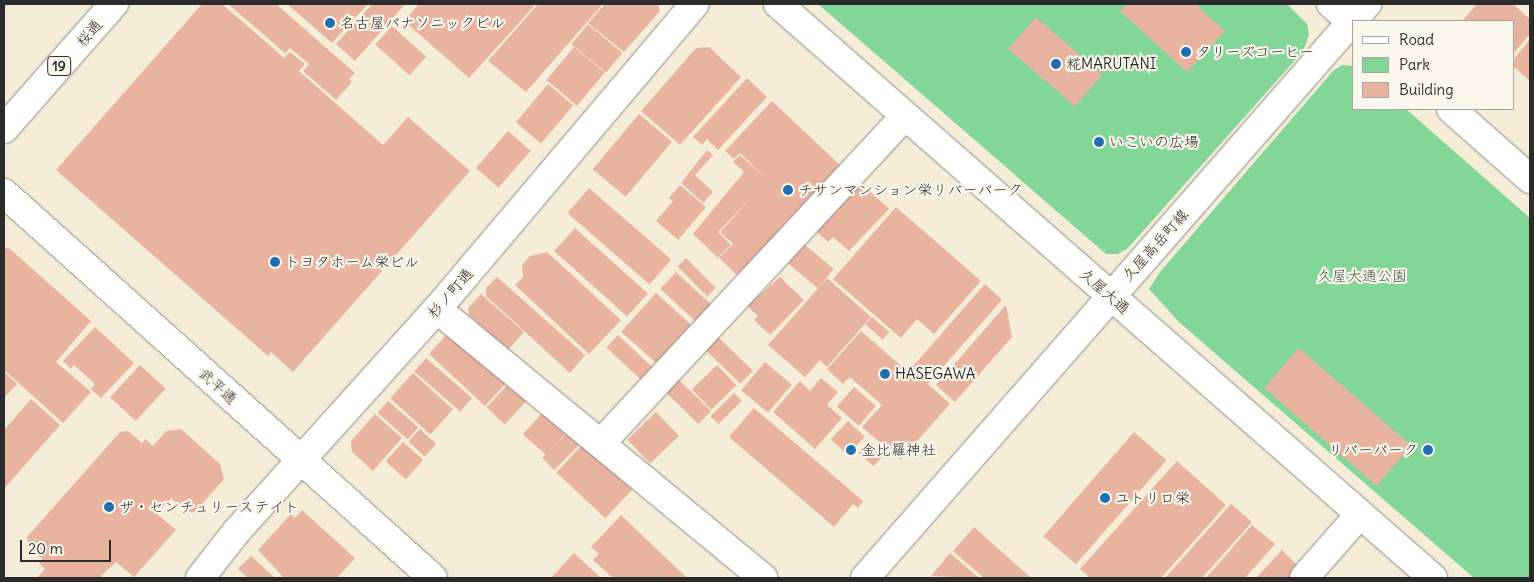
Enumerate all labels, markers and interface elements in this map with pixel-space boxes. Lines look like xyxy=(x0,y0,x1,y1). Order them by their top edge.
place label: 名古屋パナソニックビル xyxy=(340,14,505,32)
street label: 桜通 xyxy=(72,16,106,50)
marker: 名古屋パナソニックビル xyxy=(324,17,336,29)
legend xyxy=(1352,20,1514,110)
text: Road xyxy=(1399,30,1434,49)
place label: タリーズコーヒー xyxy=(1196,43,1315,61)
marker: タリーズコーヒー xyxy=(1180,46,1192,58)
road number: 19 xyxy=(46,54,72,78)
place label: 糀MARUTANI xyxy=(1066,55,1156,73)
text: Park xyxy=(1399,55,1430,74)
marker: 糀MARUTANI xyxy=(1050,58,1062,70)
text: Building xyxy=(1399,80,1454,99)
place label: いこいの広場 xyxy=(1109,133,1199,151)
marker: いこいの広場 xyxy=(1093,136,1105,148)
place label: チサンマンション栄リバーパーク xyxy=(798,181,1023,199)
marker: チサンマンション栄リバーパーク xyxy=(782,184,794,196)
street label: 久屋高岳町線 xyxy=(1118,206,1192,284)
place label: トヨタホーム栄ビル xyxy=(285,253,420,271)
marker: トヨタホーム栄ビル xyxy=(269,256,281,268)
street label: 杉ノ町通 xyxy=(424,264,476,322)
street label: 久屋大通 xyxy=(1076,265,1134,317)
park label: 久屋大通公園 xyxy=(1317,267,1407,285)
street label: 武平通 xyxy=(195,364,241,408)
place label: HASEGAWA xyxy=(895,365,975,383)
marker: HASEGAWA xyxy=(879,368,891,380)
place label: 金比羅神社 xyxy=(861,441,936,459)
place label: リバーパーク xyxy=(1328,441,1418,459)
marker: 金比羅神社 xyxy=(845,444,857,456)
marker: リバーパーク xyxy=(1422,444,1434,456)
place label: ユトリロ栄 xyxy=(1115,489,1190,507)
marker: ユトリロ栄 xyxy=(1099,492,1111,504)
place label: ザ・センチュリーステイト xyxy=(119,498,299,516)
marker: ザ・センチュリーステイト xyxy=(103,501,115,513)
scale bar xyxy=(22,530,114,562)
text: 20 m xyxy=(28,539,63,558)

